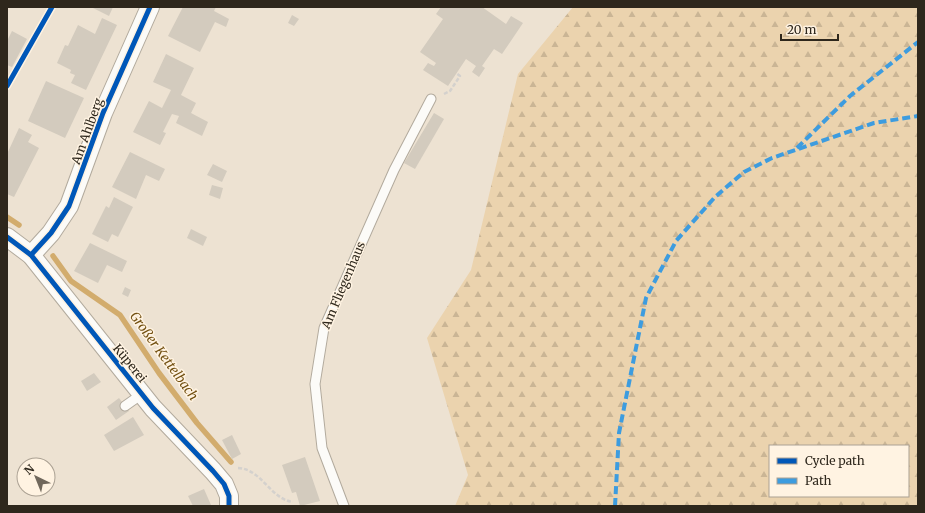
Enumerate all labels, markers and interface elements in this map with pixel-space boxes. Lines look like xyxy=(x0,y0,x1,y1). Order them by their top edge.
scale bar xyxy=(781,16,838,42)
text: 20 m xyxy=(787,22,816,37)
street label: Am Ahlberg xyxy=(68,95,106,167)
street label: Am Fliegenhaus xyxy=(317,239,368,332)
water label: Großer Kettelbach xyxy=(126,308,202,404)
street label: Küperei xyxy=(110,341,150,385)
legend xyxy=(769,445,909,497)
text: Cycle path xyxy=(805,453,865,468)
north arrow xyxy=(16,457,56,497)
text: N xyxy=(21,461,37,478)
text: Path xyxy=(805,473,831,488)

